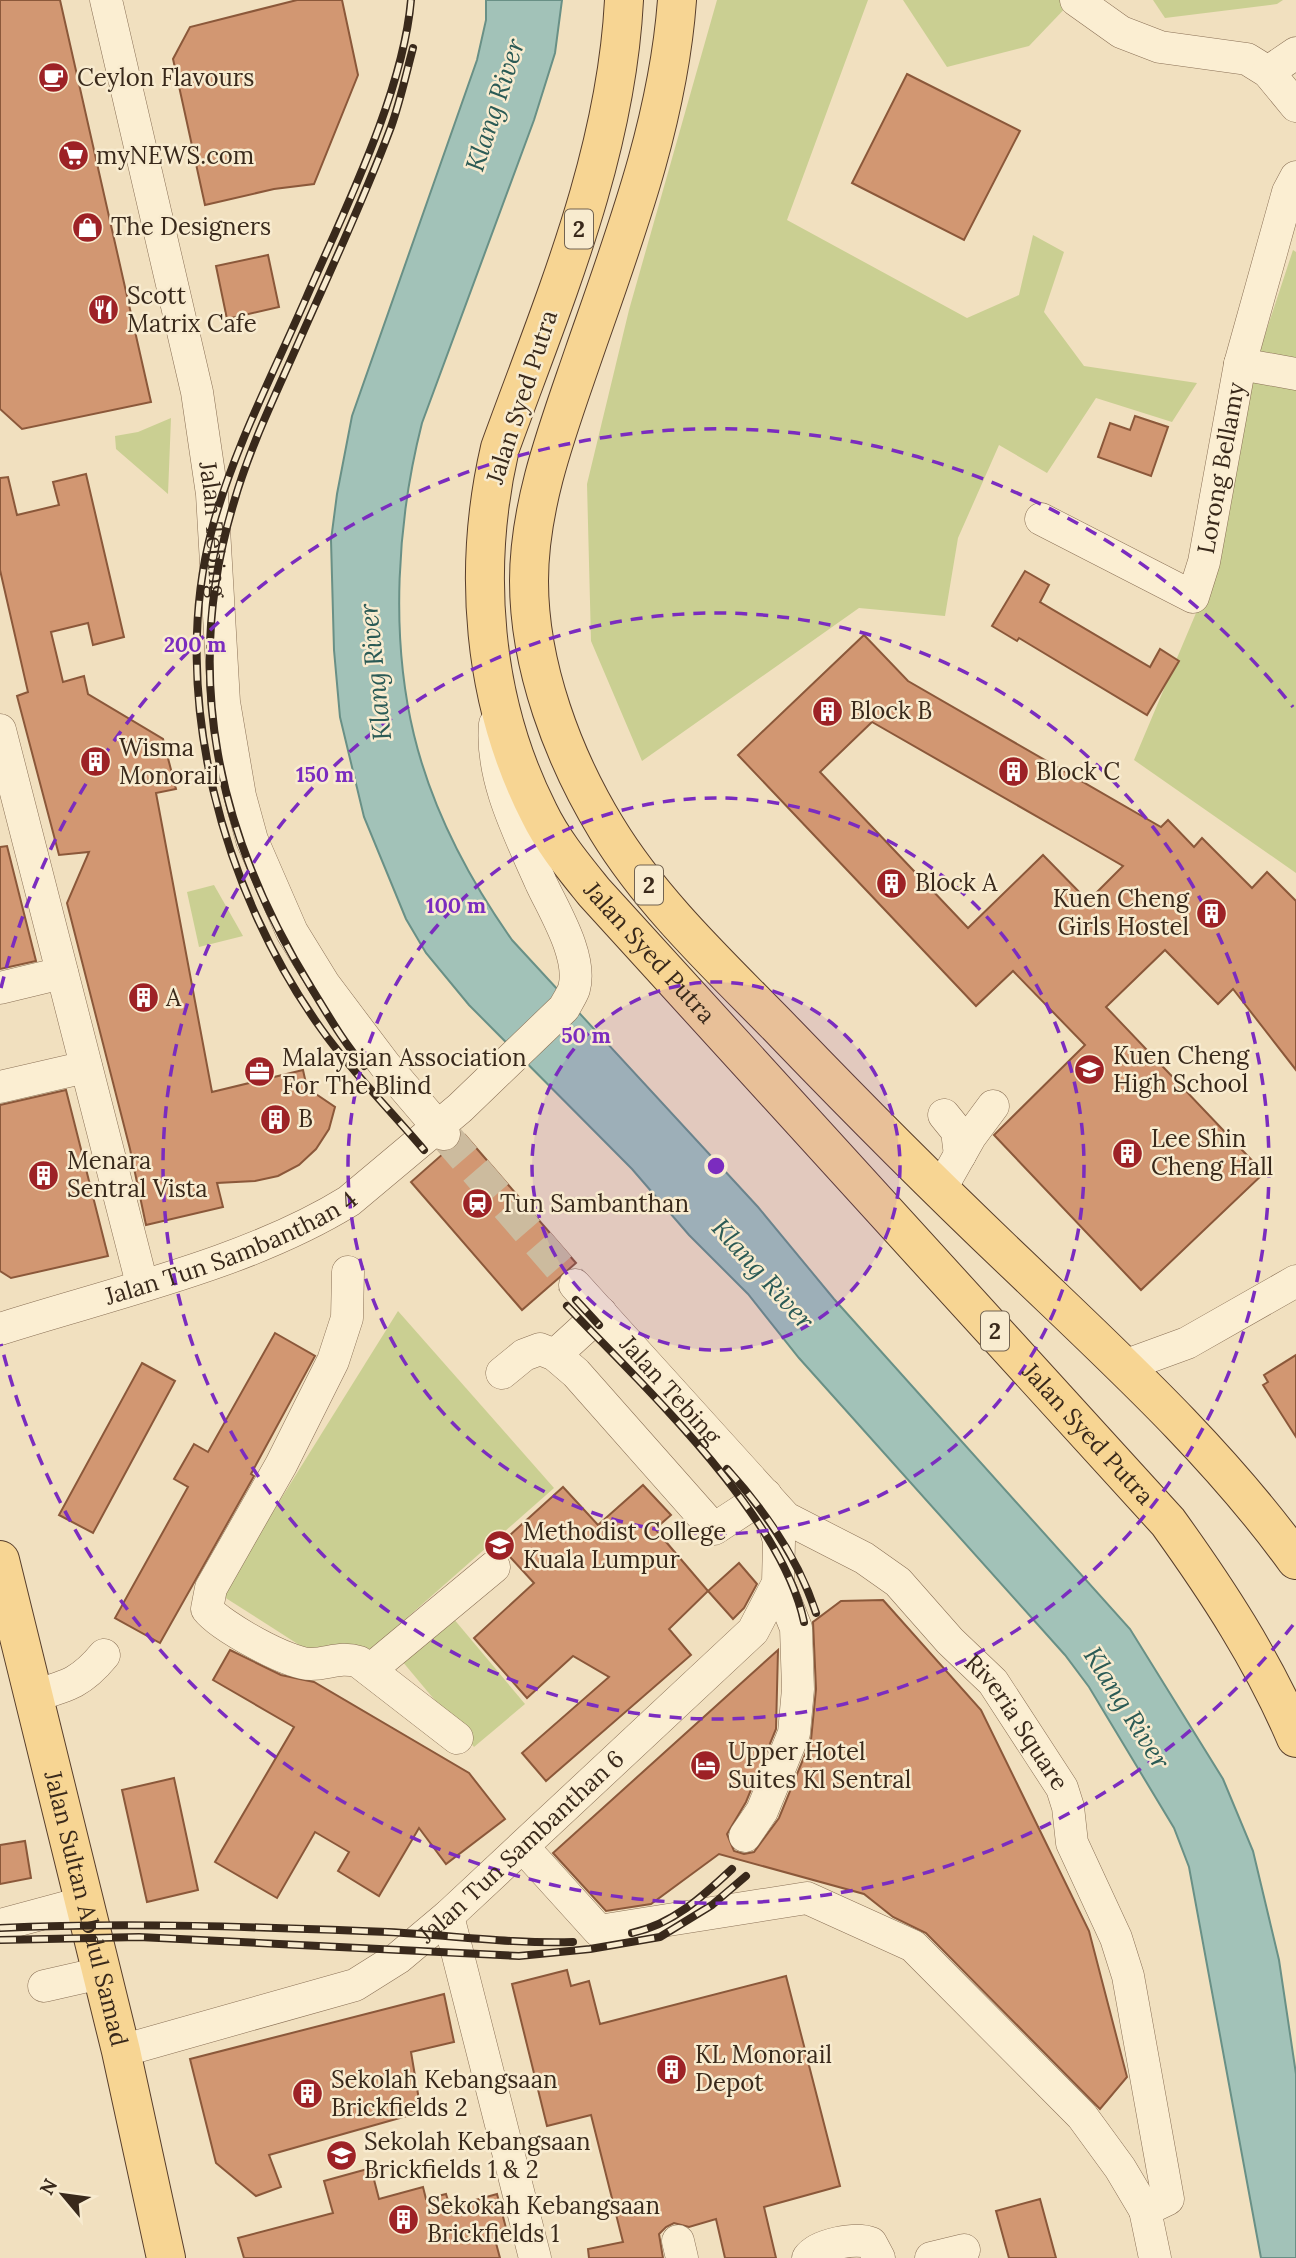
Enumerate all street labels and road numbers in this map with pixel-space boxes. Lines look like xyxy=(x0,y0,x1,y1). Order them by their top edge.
road number: 2 xyxy=(565,210,593,248)
street label: Jalan Syed Putra xyxy=(479,306,564,489)
street label: Lorong Bellamy xyxy=(1190,379,1251,556)
street label: Jalan Tebing xyxy=(192,458,234,599)
road number: 2 xyxy=(635,866,663,904)
street label: Jalan Syed Putra xyxy=(576,875,722,1030)
street label: Jalan Tun Sambanthan 4 xyxy=(100,1184,364,1312)
road number: 2 xyxy=(981,1312,1009,1350)
street label: Jalan Tebing xyxy=(613,1328,728,1451)
street label: Jalan Syed Putra xyxy=(1015,1356,1161,1511)
street label: Riveria Square xyxy=(958,1647,1075,1796)
street label: Jalan Tun Sambanthan 6 xyxy=(411,1743,631,1950)
street label: Jalan Sultan Abdul Samad xyxy=(37,1767,135,2049)

